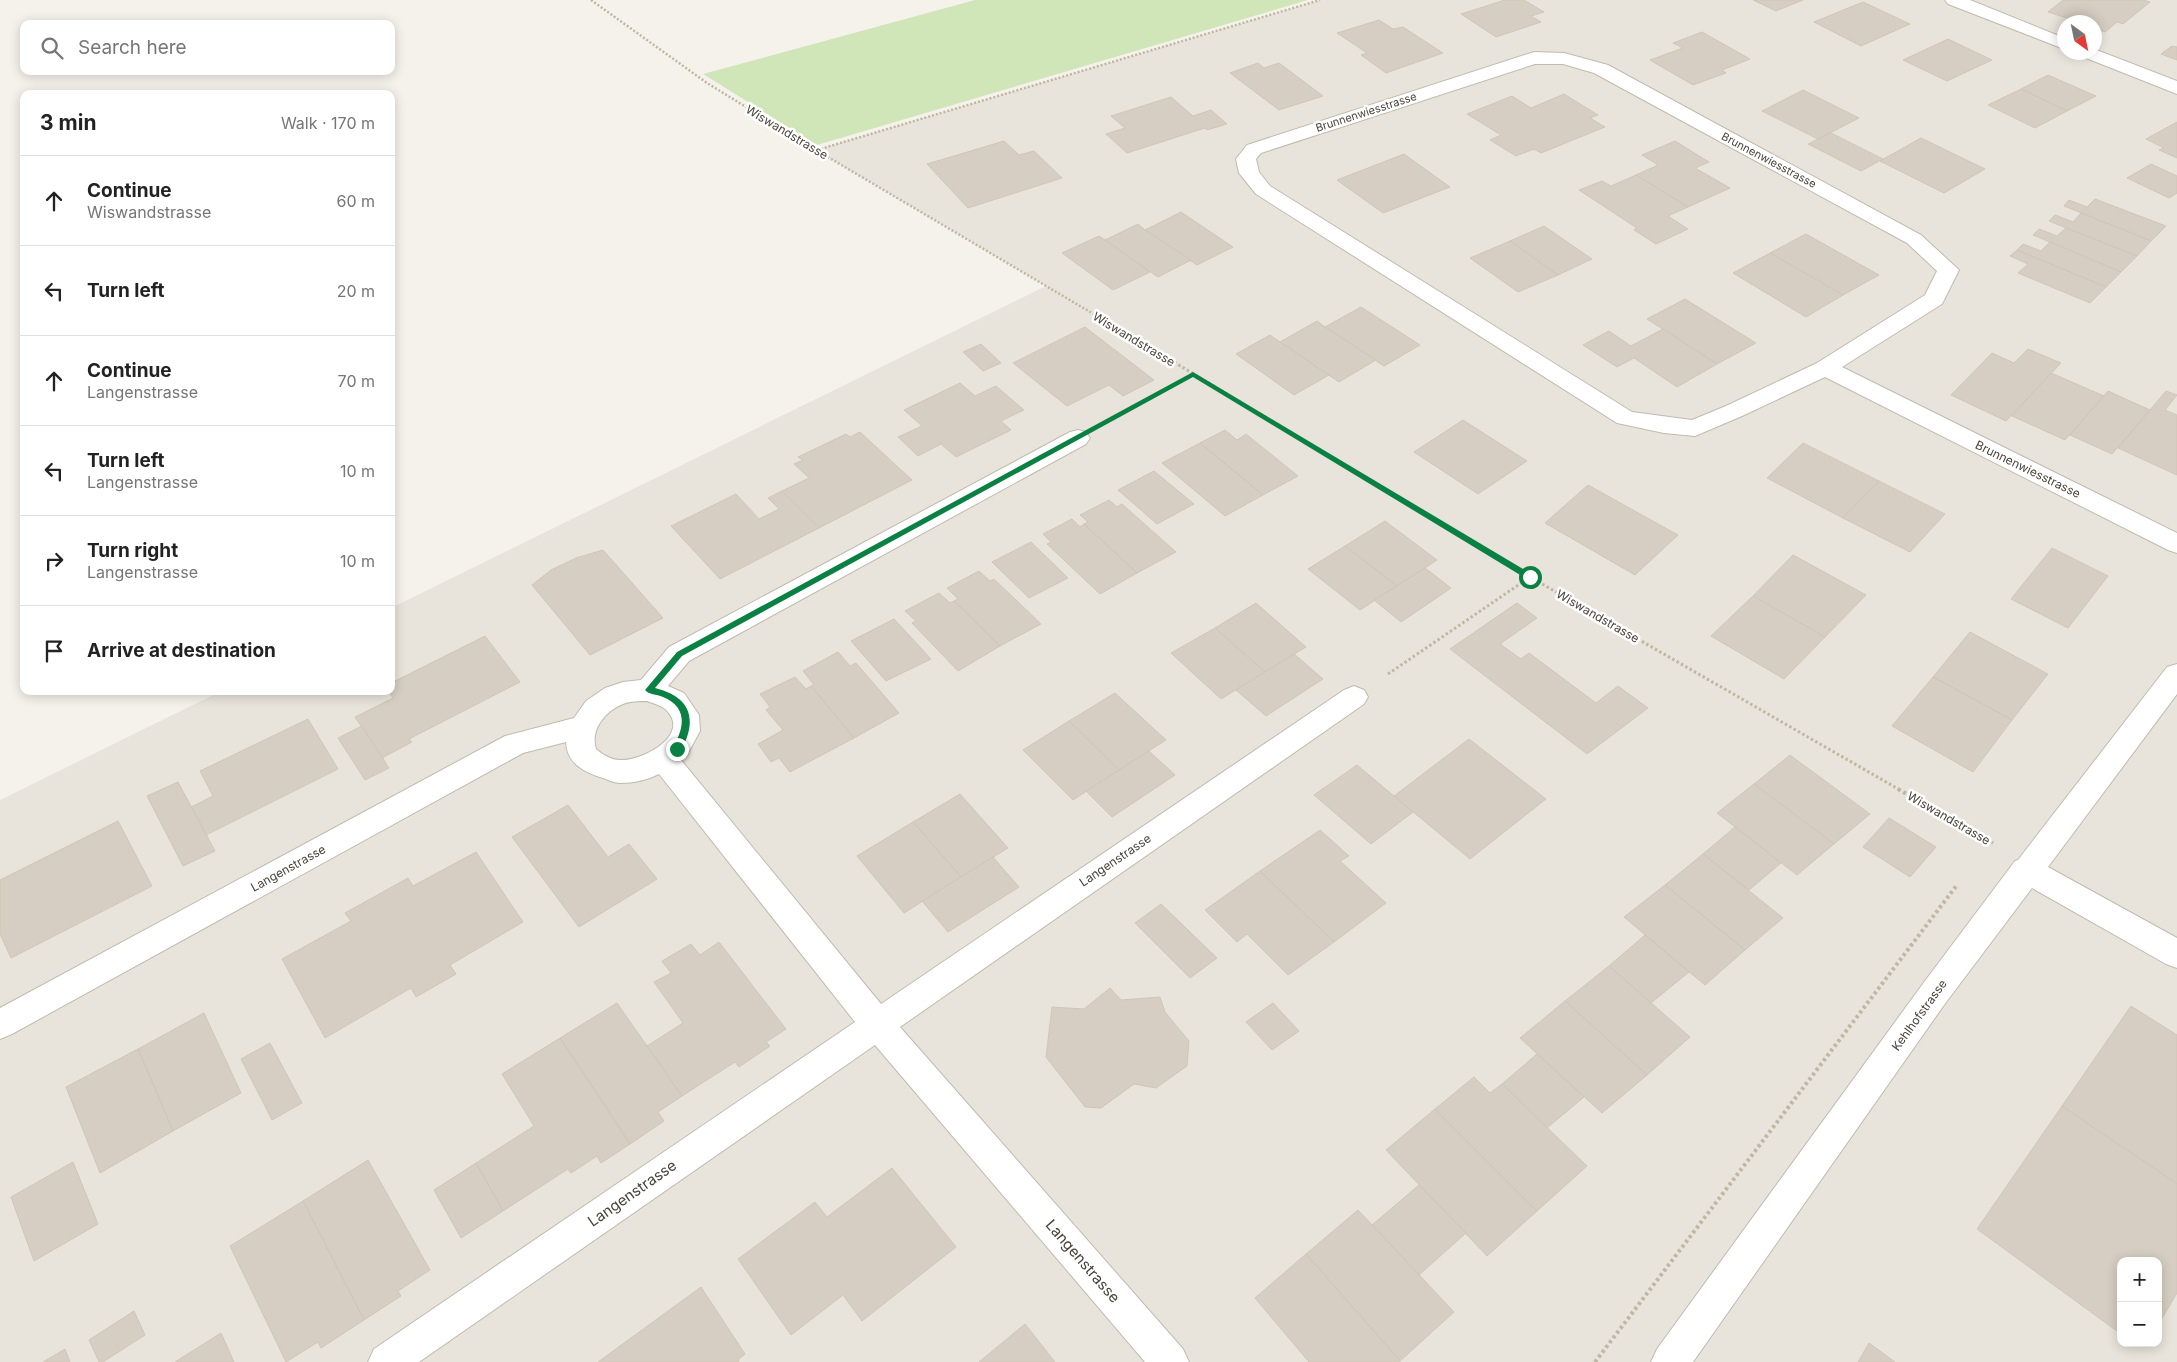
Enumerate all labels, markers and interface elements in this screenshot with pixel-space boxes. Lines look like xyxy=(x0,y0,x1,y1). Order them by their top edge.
north arrow xyxy=(2057,15,2102,60)
search box xyxy=(20,20,395,75)
icon: search xyxy=(38,34,66,62)
text: Search here xyxy=(78,36,187,59)
street label: Brunnenwiesstrasse xyxy=(1314,89,1418,135)
street label: Wiswandstrasse xyxy=(743,102,831,162)
text: 3 min xyxy=(40,110,96,135)
text: Walk · 170 m xyxy=(281,113,375,133)
street label: Brunnenwiesstrasse xyxy=(1719,129,1819,191)
text: Continue xyxy=(87,179,172,202)
icon: ahead xyxy=(40,187,68,215)
text: 60 m xyxy=(336,191,375,211)
text: Wiswandstrasse xyxy=(87,202,211,222)
icon: left xyxy=(40,277,68,305)
text: Turn left xyxy=(87,279,165,302)
text: 20 m xyxy=(337,281,375,301)
street label: Wiswandstrasse xyxy=(1090,309,1178,369)
text: Continue xyxy=(87,359,172,382)
icon: ahead xyxy=(40,367,68,395)
text: 70 m xyxy=(338,371,375,391)
text: Langenstrasse xyxy=(87,382,198,402)
street label: Brunnenwiesstrasse xyxy=(1973,437,2083,501)
text: Turn left xyxy=(87,449,165,472)
icon: left xyxy=(40,457,68,485)
text: 10 m xyxy=(340,461,375,481)
text: Langenstrasse xyxy=(87,472,198,492)
text: Turn right xyxy=(87,539,178,562)
icon: right xyxy=(40,547,68,575)
text: 10 m xyxy=(340,551,375,571)
text: Langenstrasse xyxy=(87,562,198,582)
route start xyxy=(1519,566,1542,589)
street label: Wiswandstrasse xyxy=(1554,586,1642,646)
icon: arrive xyxy=(40,637,68,665)
text: Arrive at destination xyxy=(87,639,276,662)
route end xyxy=(666,738,689,761)
street label: Wiswandstrasse xyxy=(1905,788,1993,848)
street label: Langenstrasse xyxy=(1076,831,1154,889)
street label: Langenstrasse xyxy=(248,841,328,895)
street label: Kehlhofstrasse xyxy=(1888,977,1950,1053)
street label: Langenstrasse xyxy=(584,1155,680,1231)
street label: Langenstrasse xyxy=(1042,1215,1124,1307)
map controls xyxy=(2117,1257,2162,1347)
button: + xyxy=(2117,1257,2162,1302)
button: − xyxy=(2117,1302,2162,1347)

